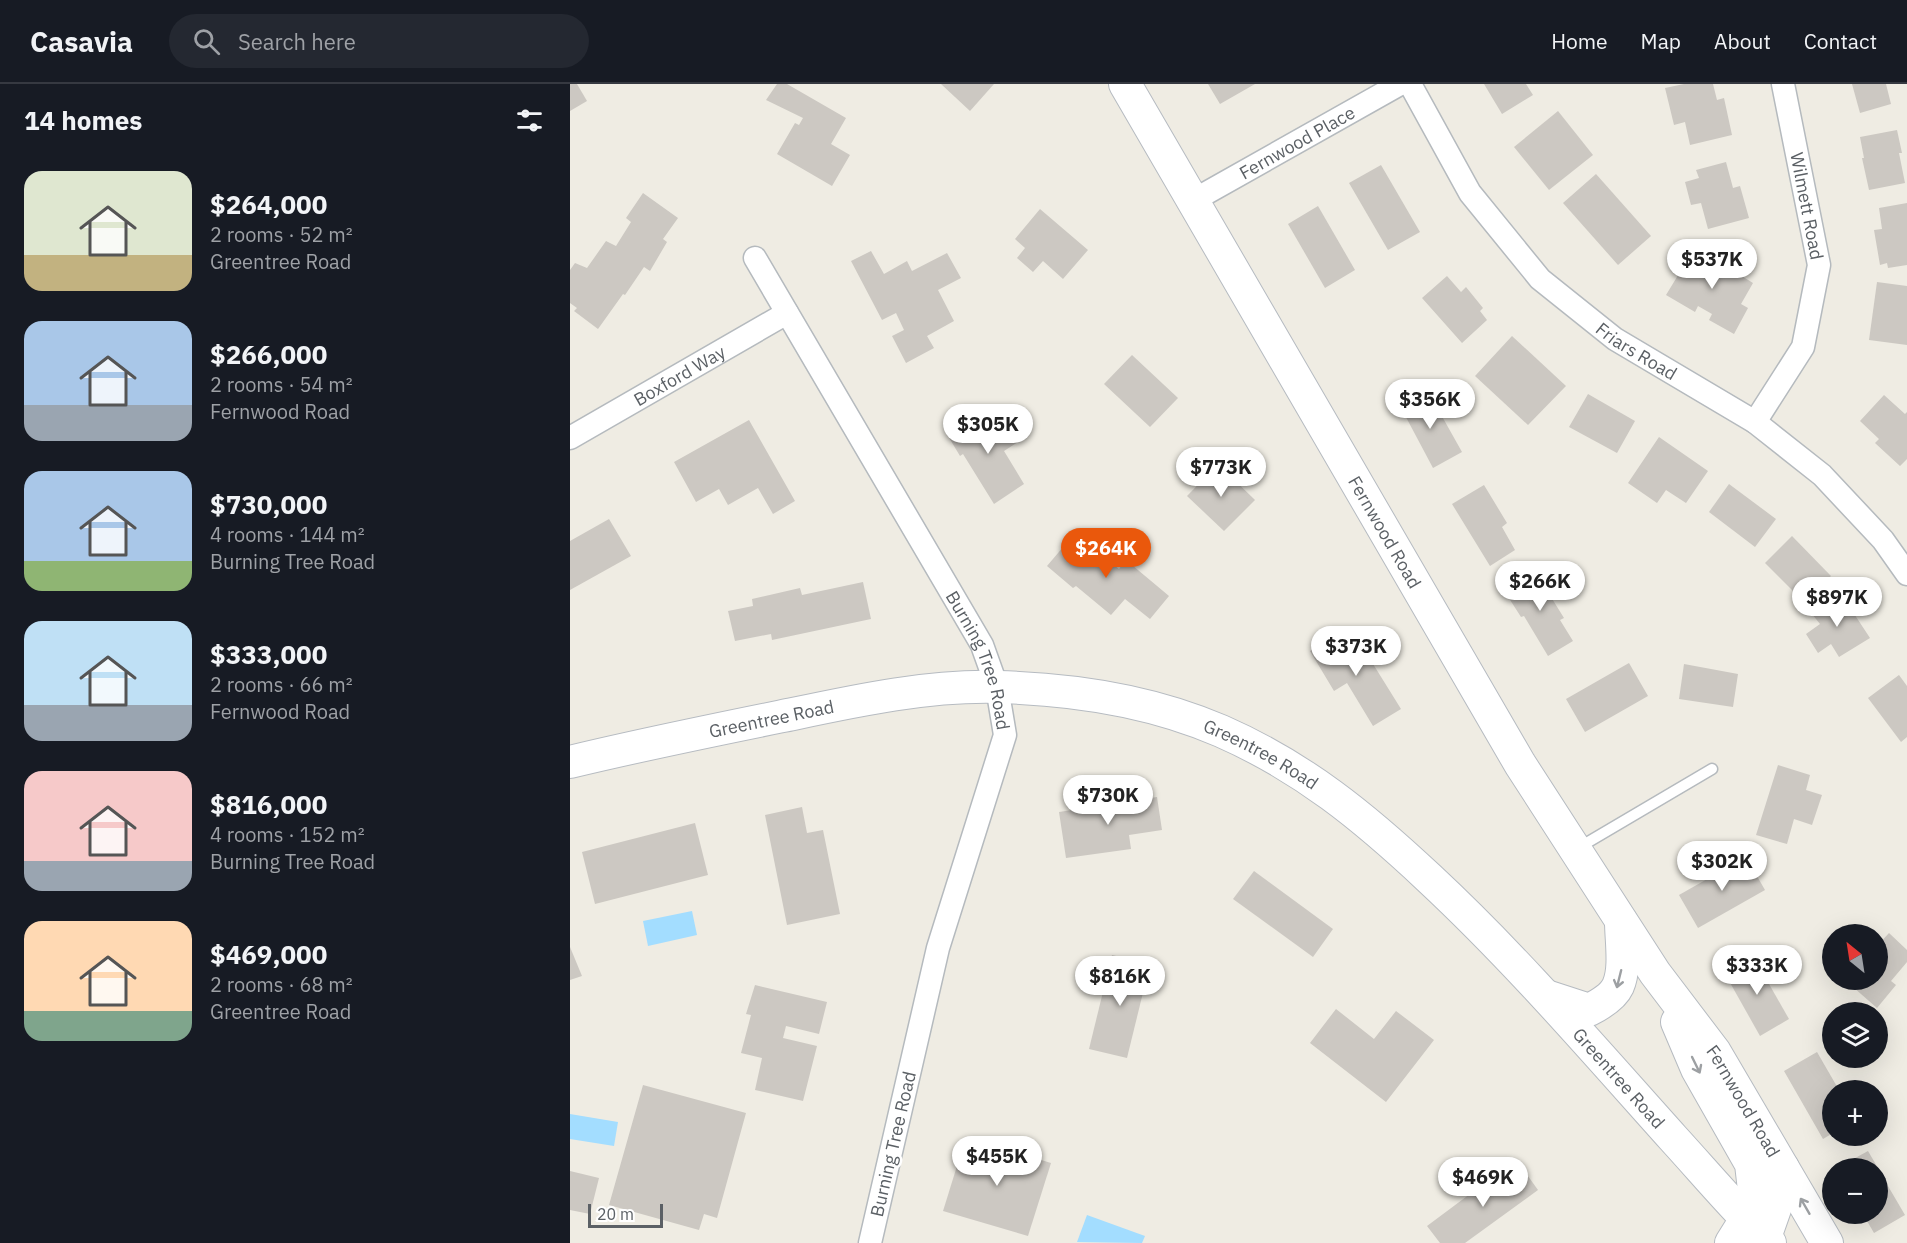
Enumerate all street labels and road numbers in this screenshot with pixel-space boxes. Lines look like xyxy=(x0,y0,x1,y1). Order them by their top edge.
street label: Fernwood Place xyxy=(1235,100,1359,184)
street label: Wilmett Road xyxy=(1785,150,1829,262)
street label: Friars Road xyxy=(1591,317,1681,385)
street label: Boxford Way xyxy=(629,340,729,411)
street label: Fernwood Road xyxy=(1344,472,1427,592)
street label: Burning Tree Road xyxy=(941,586,1015,731)
street label: Greentree Road xyxy=(707,694,836,742)
street label: Greentree Road xyxy=(1200,714,1323,794)
street label: Greentree Road xyxy=(1568,1023,1670,1133)
street label: Fernwood Road xyxy=(1702,1040,1785,1161)
street label: Burning Tree Road xyxy=(865,1069,921,1219)

